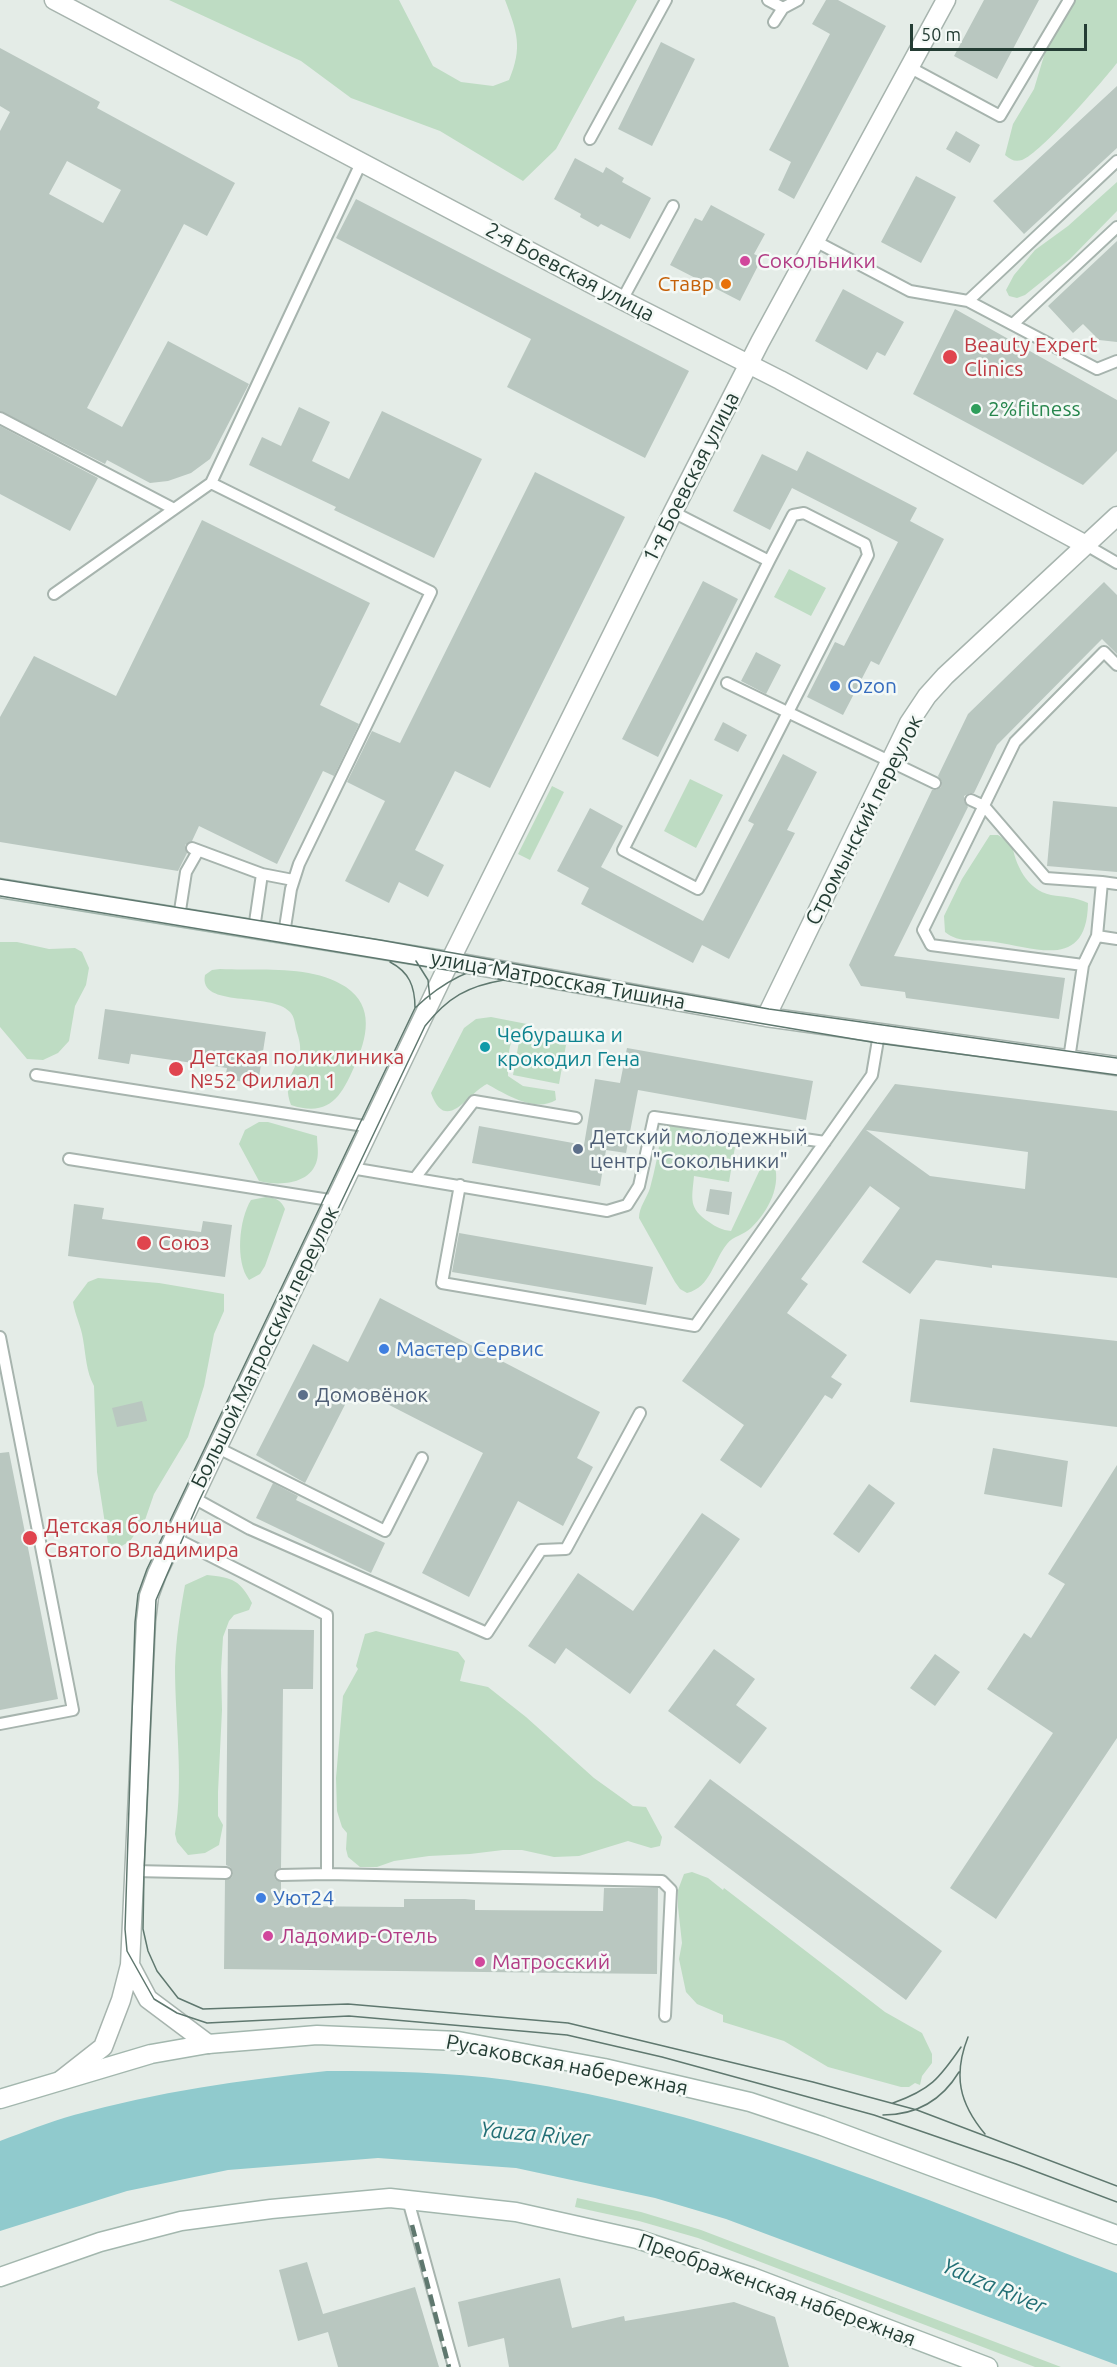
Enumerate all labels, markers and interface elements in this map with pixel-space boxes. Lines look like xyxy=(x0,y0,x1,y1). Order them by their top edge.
scale bar xyxy=(913,12,1090,50)
text: 50 m xyxy=(921,24,961,44)
street label: 2-я Боевская улица xyxy=(481,217,659,327)
place label: Сокольники xyxy=(757,248,876,274)
marker: Сокольники xyxy=(738,254,752,268)
place label: Ставр xyxy=(658,271,714,297)
marker: Ставр xyxy=(719,277,733,291)
place label: Beauty Expert Clinics xyxy=(964,332,1098,382)
marker: Beauty Expert Clinics xyxy=(941,348,959,366)
street label: 1-я Боевская улица xyxy=(637,388,745,566)
place label: 2%fitness xyxy=(988,396,1081,422)
marker: 2%fitness xyxy=(969,402,983,416)
place label: Ozon xyxy=(847,673,897,699)
marker: Ozon xyxy=(828,679,842,693)
street label: Стромынский переулок xyxy=(800,711,928,929)
street label: улица Матросская Тишина xyxy=(429,945,687,1015)
place label: Чебурашка и крокодил Гена xyxy=(497,1022,640,1072)
marker: Чебурашка и крокодил Гена xyxy=(478,1040,492,1054)
place label: Детская поликлиника №52 Филиал 1 xyxy=(190,1044,404,1094)
marker: Детская поликлиника №52 Филиал 1 xyxy=(167,1060,185,1078)
place label: Детский молодежный центр "Сокольники" xyxy=(590,1124,808,1174)
marker: Детский молодежный центр "Сокольники" xyxy=(571,1142,585,1156)
street label: Большой Матросский переулок xyxy=(186,1202,344,1492)
place label: Союз xyxy=(158,1230,210,1256)
marker: Союз xyxy=(135,1234,153,1252)
place label: Мастер Сервис xyxy=(396,1336,544,1362)
marker: Мастер Сервис xyxy=(377,1342,391,1356)
place label: Домовёнок xyxy=(315,1382,428,1408)
marker: Домовёнок xyxy=(296,1388,310,1402)
place label: Детская больница Святого Владимира xyxy=(44,1513,239,1563)
marker: Детская больница Святого Владимира xyxy=(21,1529,39,1547)
place label: Уют24 xyxy=(273,1885,334,1911)
marker: Уют24 xyxy=(254,1891,268,1905)
place label: Ладомир-Отель xyxy=(280,1923,437,1949)
marker: Ладомир-Отель xyxy=(261,1929,275,1943)
place label: Матросский xyxy=(492,1949,610,1975)
marker: Матросский xyxy=(473,1955,487,1969)
street label: Русаковская набережная xyxy=(444,2029,690,2101)
water label: Yauza River xyxy=(479,2116,591,2152)
street label: Преображенская набережная xyxy=(635,2228,919,2352)
water label: Yauza River xyxy=(938,2252,1050,2320)

